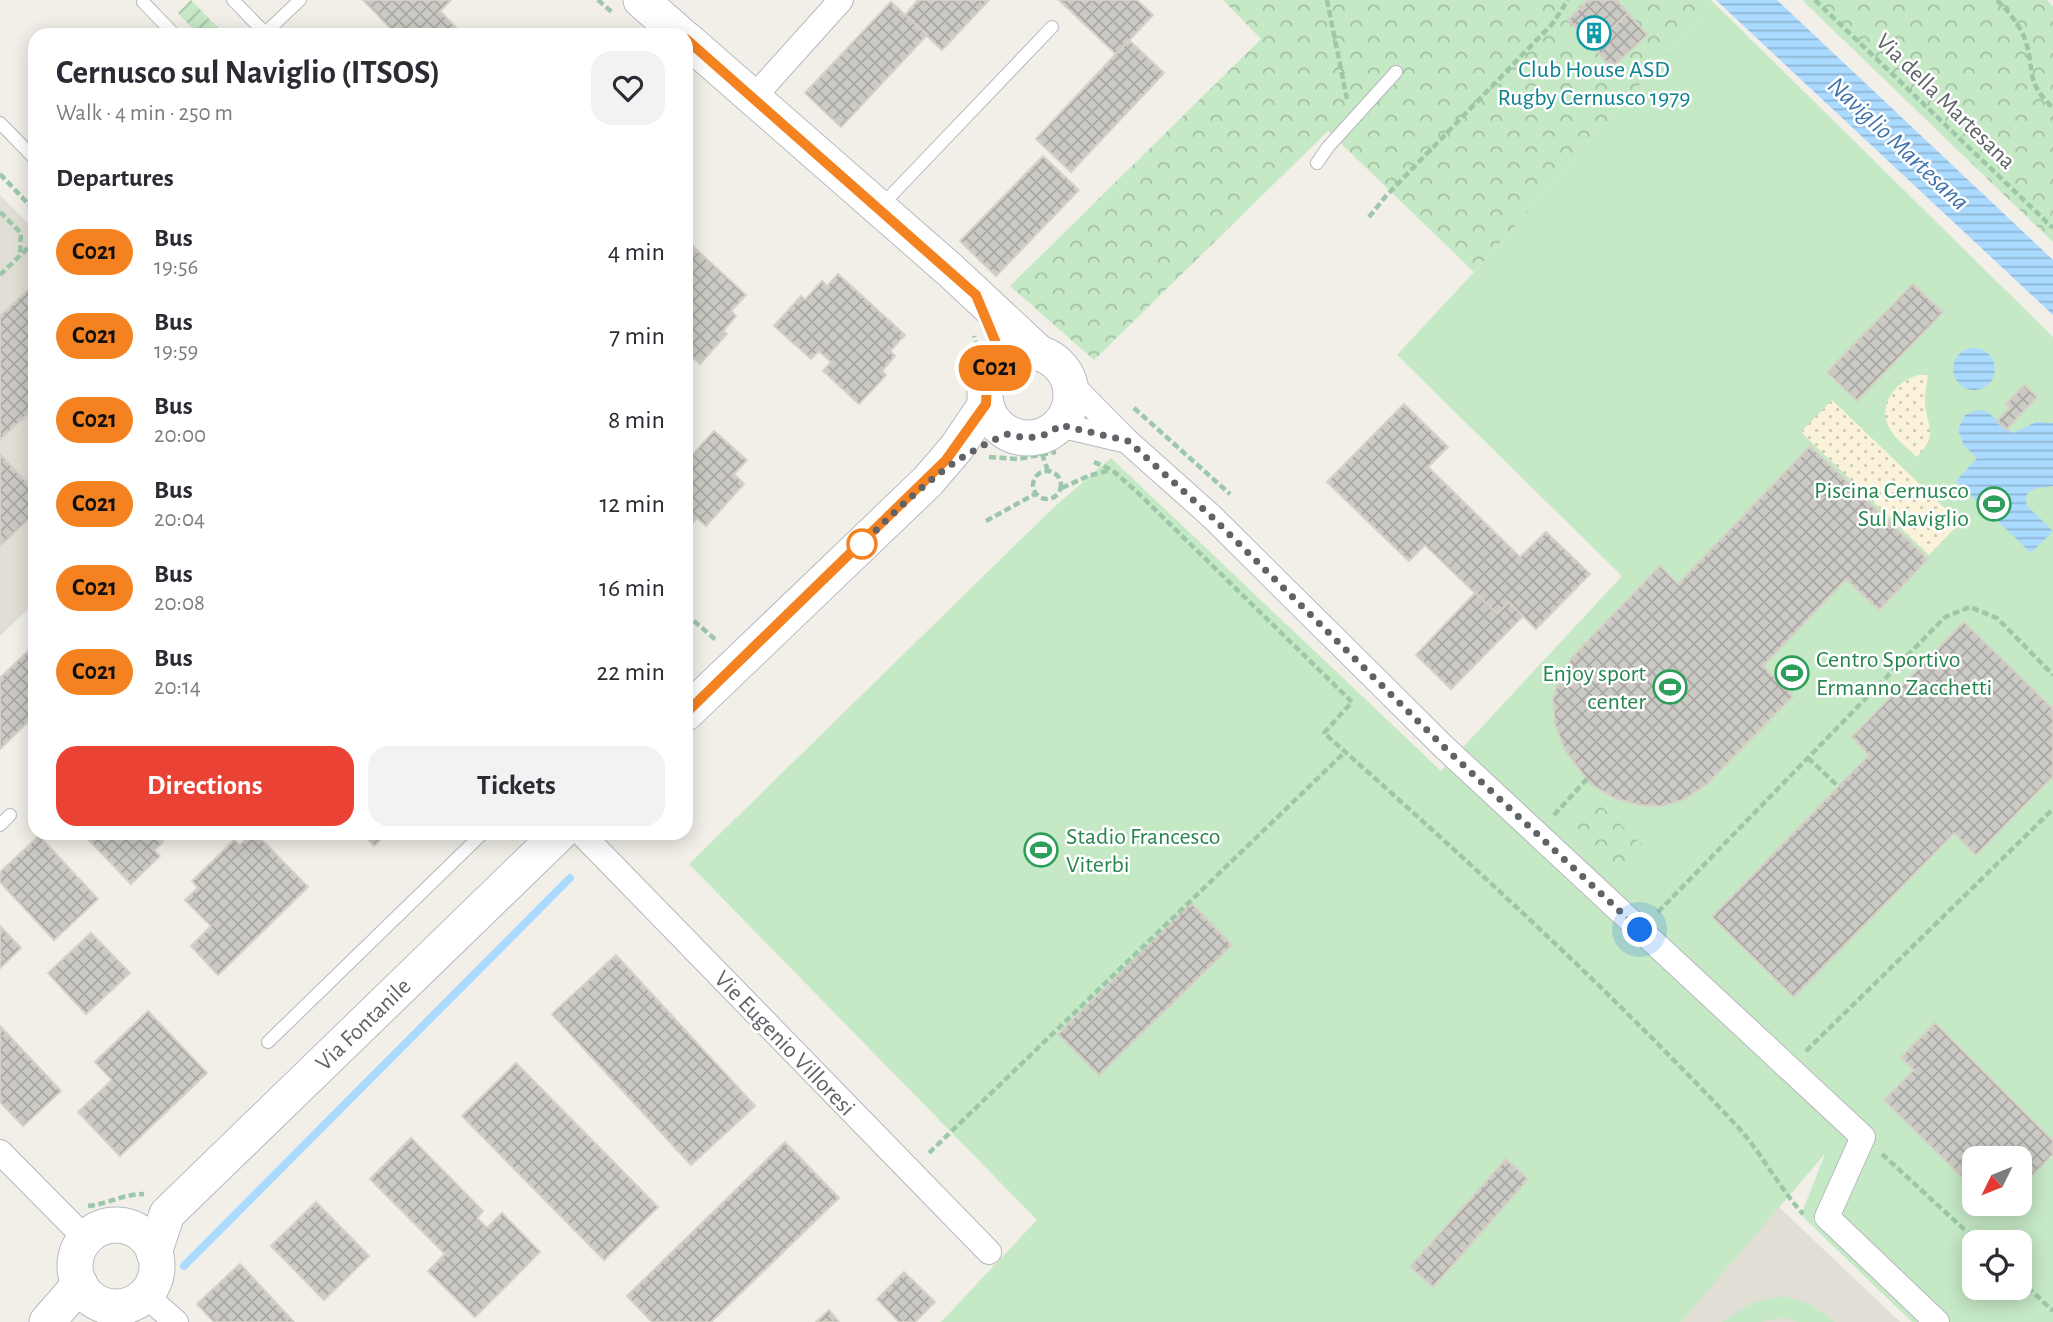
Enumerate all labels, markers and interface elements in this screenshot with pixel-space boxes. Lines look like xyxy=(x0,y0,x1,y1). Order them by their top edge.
building icon: Club House ASD Rugby Cernusco 1979 xyxy=(1575,14,1613,52)
street label: Via della Martesana xyxy=(1871,29,2020,174)
button: heart xyxy=(591,51,665,125)
text: Cernusco sul Naviglio (ITSOS) xyxy=(56,57,440,90)
place label: Club House ASD Rugby Cernusco 1979 xyxy=(1497,58,1691,110)
water label: Naviglio Martesana xyxy=(1823,72,1974,215)
text: Walk · 4 min · 250 m xyxy=(56,102,233,125)
text: Departures xyxy=(56,165,174,191)
text: Bus xyxy=(154,225,193,251)
text: 4 min xyxy=(608,239,665,265)
text: C021 xyxy=(72,240,117,264)
text: 19:56 xyxy=(154,256,198,279)
text: Bus xyxy=(154,309,193,335)
text: 7 min xyxy=(609,323,665,349)
text: C021 xyxy=(72,324,117,348)
text: 19:59 xyxy=(154,340,198,363)
line badge: C021 xyxy=(946,345,1044,391)
text: C021 xyxy=(973,356,1017,380)
text: Bus xyxy=(154,393,193,419)
text: 8 min xyxy=(608,407,665,433)
text: C021 xyxy=(72,408,117,432)
text: 20:00 xyxy=(154,424,206,447)
text: Bus xyxy=(154,477,193,503)
place label: Piscina Cernusco Sul Naviglio xyxy=(1814,479,1969,531)
sports icon: Piscina Cernusco Sul Naviglio xyxy=(1975,485,2013,523)
text: 12 min xyxy=(599,491,665,517)
text: C021 xyxy=(72,492,117,516)
text: 20:04 xyxy=(154,508,205,531)
unlabelled marker xyxy=(847,529,877,559)
text: Bus xyxy=(154,561,193,587)
text: 16 min xyxy=(599,575,665,601)
text: C021 xyxy=(72,576,117,600)
text: 20:08 xyxy=(154,592,205,615)
text: Bus xyxy=(154,645,193,671)
place label: Centro Sportivo Ermanno Zacchetti xyxy=(1816,648,1992,700)
sports icon: Centro Sportivo Ermanno Zacchetti xyxy=(1773,654,1811,692)
text: 22 min xyxy=(597,659,665,685)
text: C021 xyxy=(72,660,117,684)
place label: Enjoy sport center xyxy=(1542,662,1646,714)
sports icon: Enjoy sport center xyxy=(1651,668,1689,706)
text: 20:14 xyxy=(154,676,201,699)
button: Directions xyxy=(56,746,354,826)
button: Tickets xyxy=(368,746,665,826)
place label: Stadio Francesco Viterbi xyxy=(1066,825,1221,877)
sports icon: Stadio Francesco Viterbi xyxy=(1022,831,1060,869)
your location xyxy=(1622,912,1657,947)
street label: Vie Eugenio Villoresi xyxy=(709,967,859,1121)
street label: Via Fontanile xyxy=(312,974,416,1076)
north arrow xyxy=(1962,1146,2032,1216)
map controls xyxy=(1962,1146,2032,1300)
button: locate xyxy=(1962,1230,2032,1300)

